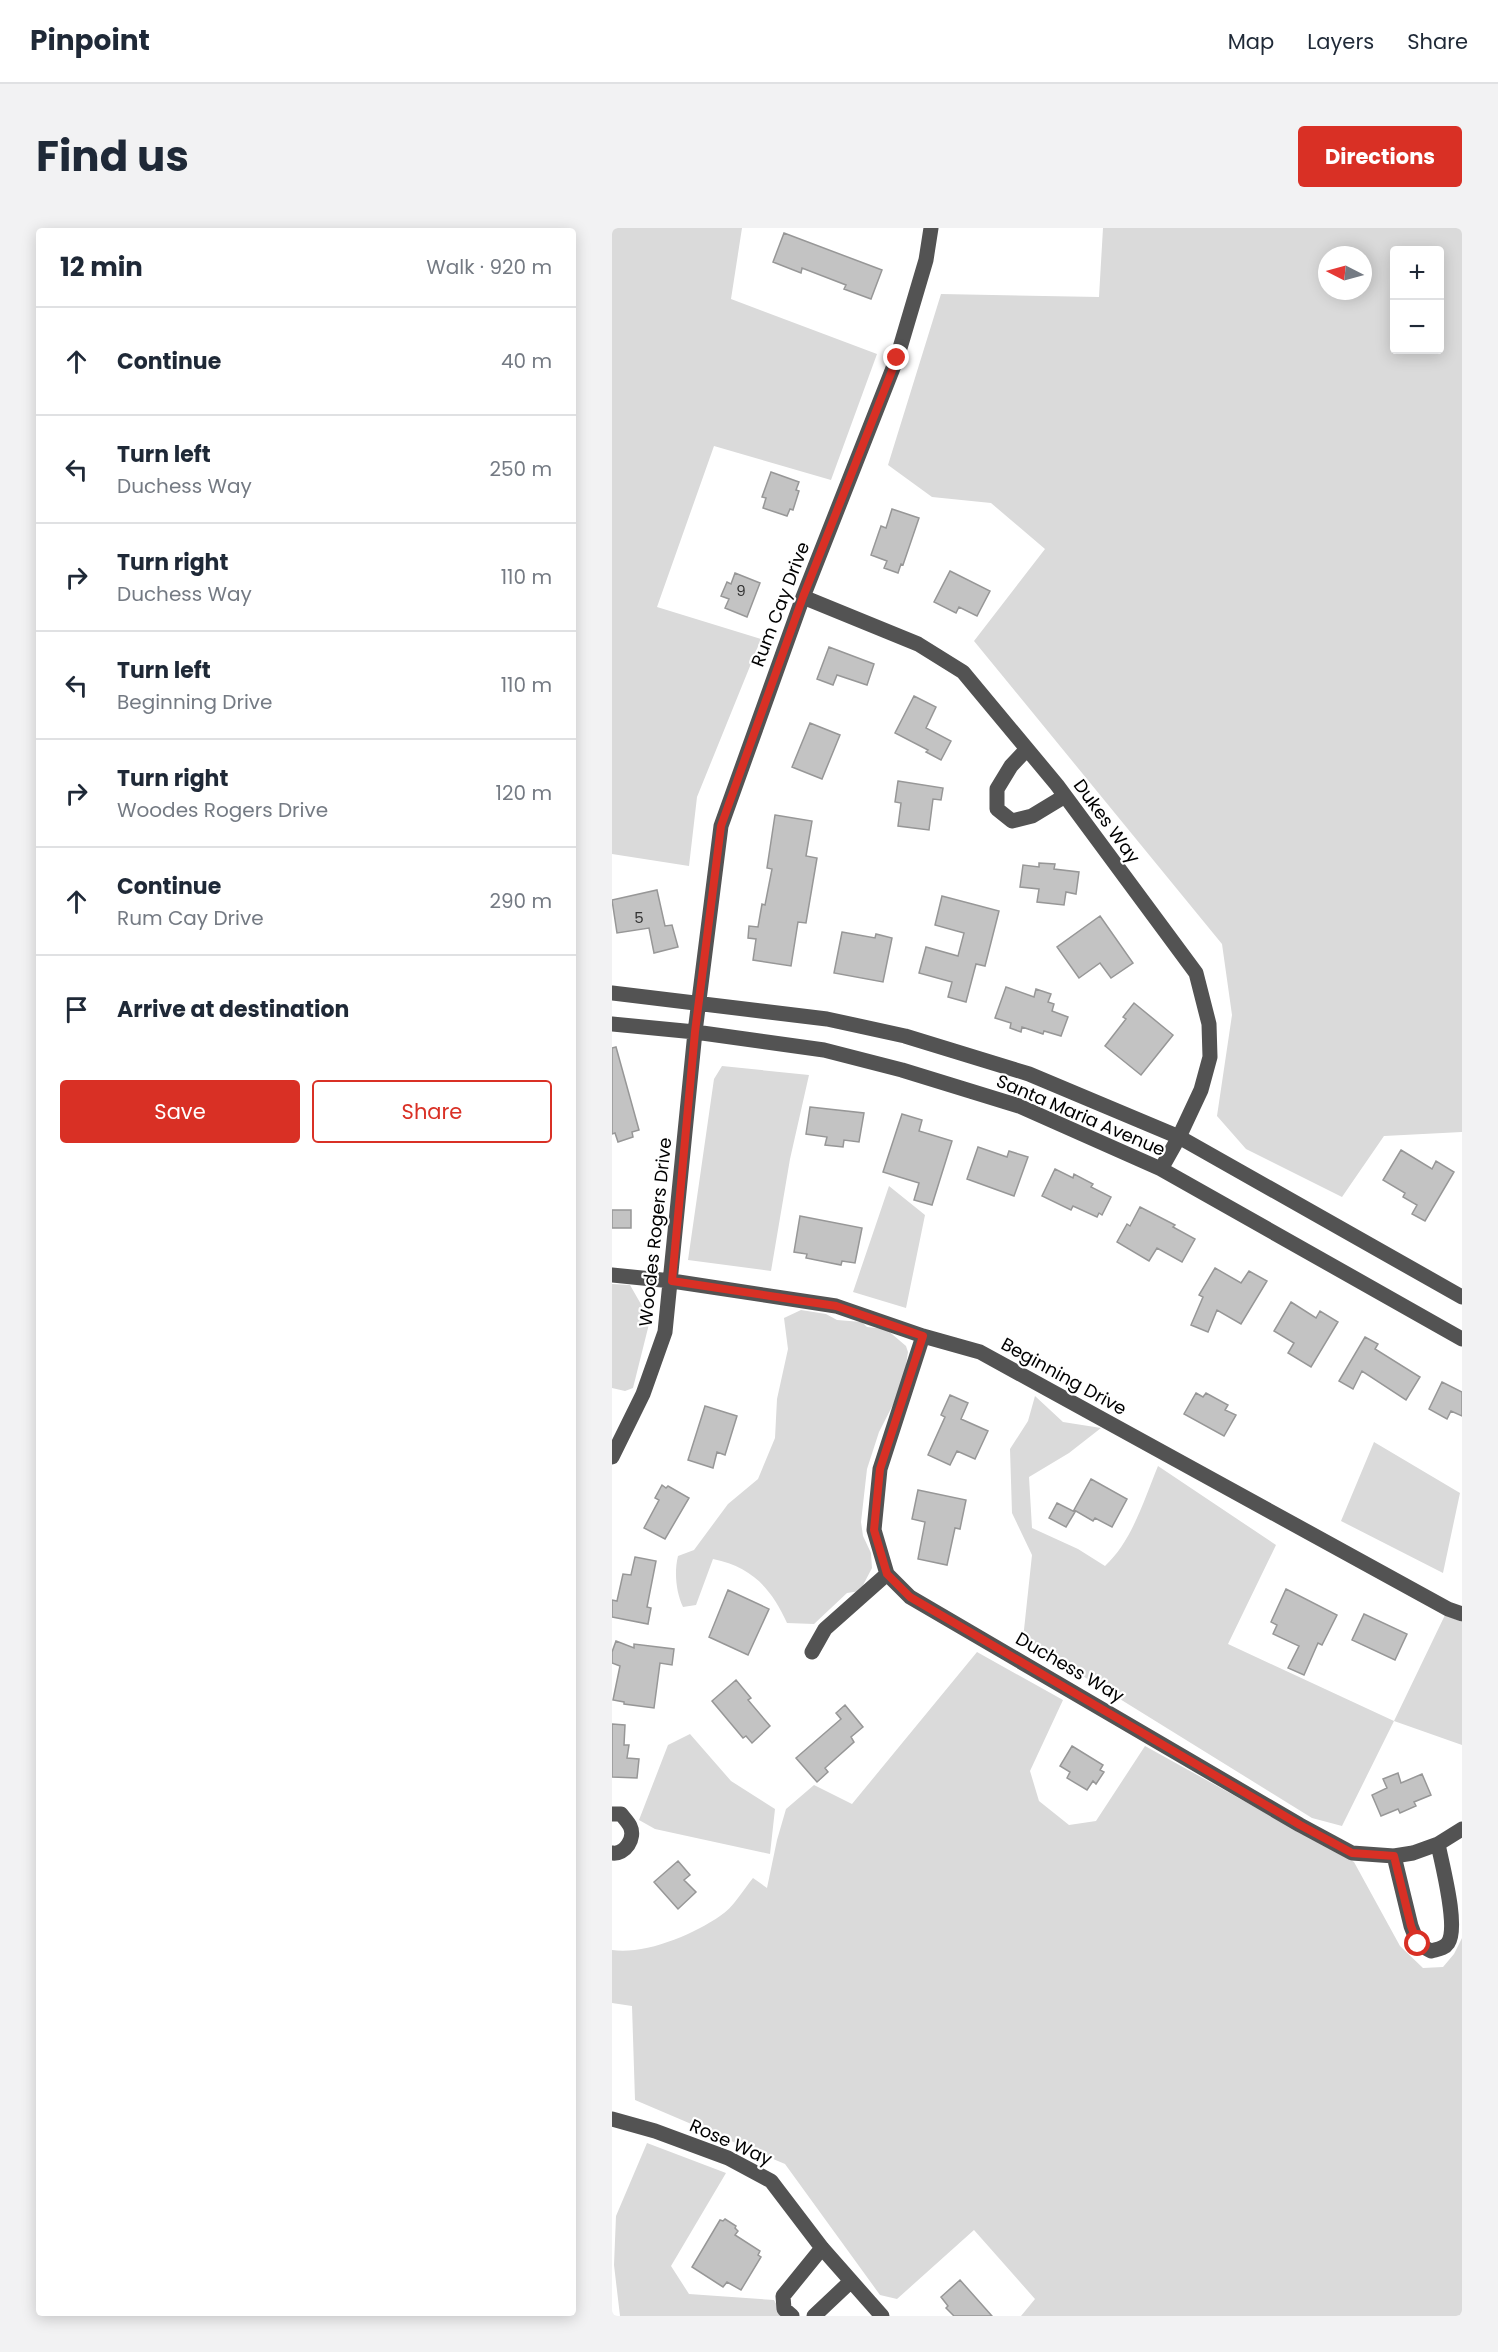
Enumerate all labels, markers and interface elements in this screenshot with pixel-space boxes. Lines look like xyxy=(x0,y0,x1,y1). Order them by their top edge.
text: Pinpoint xyxy=(30,21,150,60)
text: Map xyxy=(1228,27,1274,56)
text: Layers xyxy=(1307,27,1374,56)
text: Share xyxy=(1407,27,1468,56)
button: Directions xyxy=(1298,126,1462,187)
text: Find us xyxy=(36,127,189,186)
north arrow xyxy=(1318,246,1372,300)
map controls xyxy=(1390,246,1444,354)
button: + xyxy=(1390,246,1444,300)
text: 12 min xyxy=(60,249,143,285)
text: Walk · 920 m xyxy=(426,253,552,281)
button: − xyxy=(1390,300,1444,354)
route end xyxy=(883,344,909,370)
icon: ahead xyxy=(60,345,93,378)
text: Continue xyxy=(117,346,221,377)
text: 40 m xyxy=(501,347,552,375)
text: Turn left xyxy=(117,439,211,470)
icon: left xyxy=(60,453,93,486)
text: 250 m xyxy=(489,455,552,483)
text: Duchess Way xyxy=(117,472,252,500)
street label: Rum Cay Drive xyxy=(745,538,815,670)
text: Turn right xyxy=(117,547,228,578)
icon: right xyxy=(60,561,93,594)
text: 110 m xyxy=(501,563,552,591)
text: Duchess Way xyxy=(117,580,252,608)
house number: 9 xyxy=(736,580,746,601)
text: Turn left xyxy=(117,655,211,686)
icon: left xyxy=(60,669,93,702)
text: 110 m xyxy=(501,671,552,699)
text: Beginning Drive xyxy=(117,688,272,716)
text: Turn right xyxy=(117,763,228,794)
street label: Dukes Way xyxy=(1068,774,1146,868)
icon: right xyxy=(60,777,93,810)
text: 120 m xyxy=(496,779,552,807)
text: Woodes Rogers Drive xyxy=(117,796,328,824)
text: Continue xyxy=(117,871,221,902)
icon: ahead xyxy=(60,885,93,918)
text: 290 m xyxy=(489,887,552,915)
text: Rum Cay Drive xyxy=(117,904,264,932)
house number: 5 xyxy=(634,907,644,928)
icon: arrive xyxy=(60,993,93,1026)
text: Arrive at destination xyxy=(117,994,349,1025)
street label: Santa Maria Avenue xyxy=(993,1068,1169,1162)
button: Save xyxy=(60,1080,300,1143)
button: Share xyxy=(312,1080,552,1143)
street label: Woodes Rogers Drive xyxy=(633,1136,677,1328)
street label: Beginning Drive xyxy=(997,1331,1131,1421)
street label: Duchess Way xyxy=(1011,1626,1129,1708)
route start xyxy=(1404,1930,1430,1956)
street label: Rose Way xyxy=(686,2113,776,2171)

